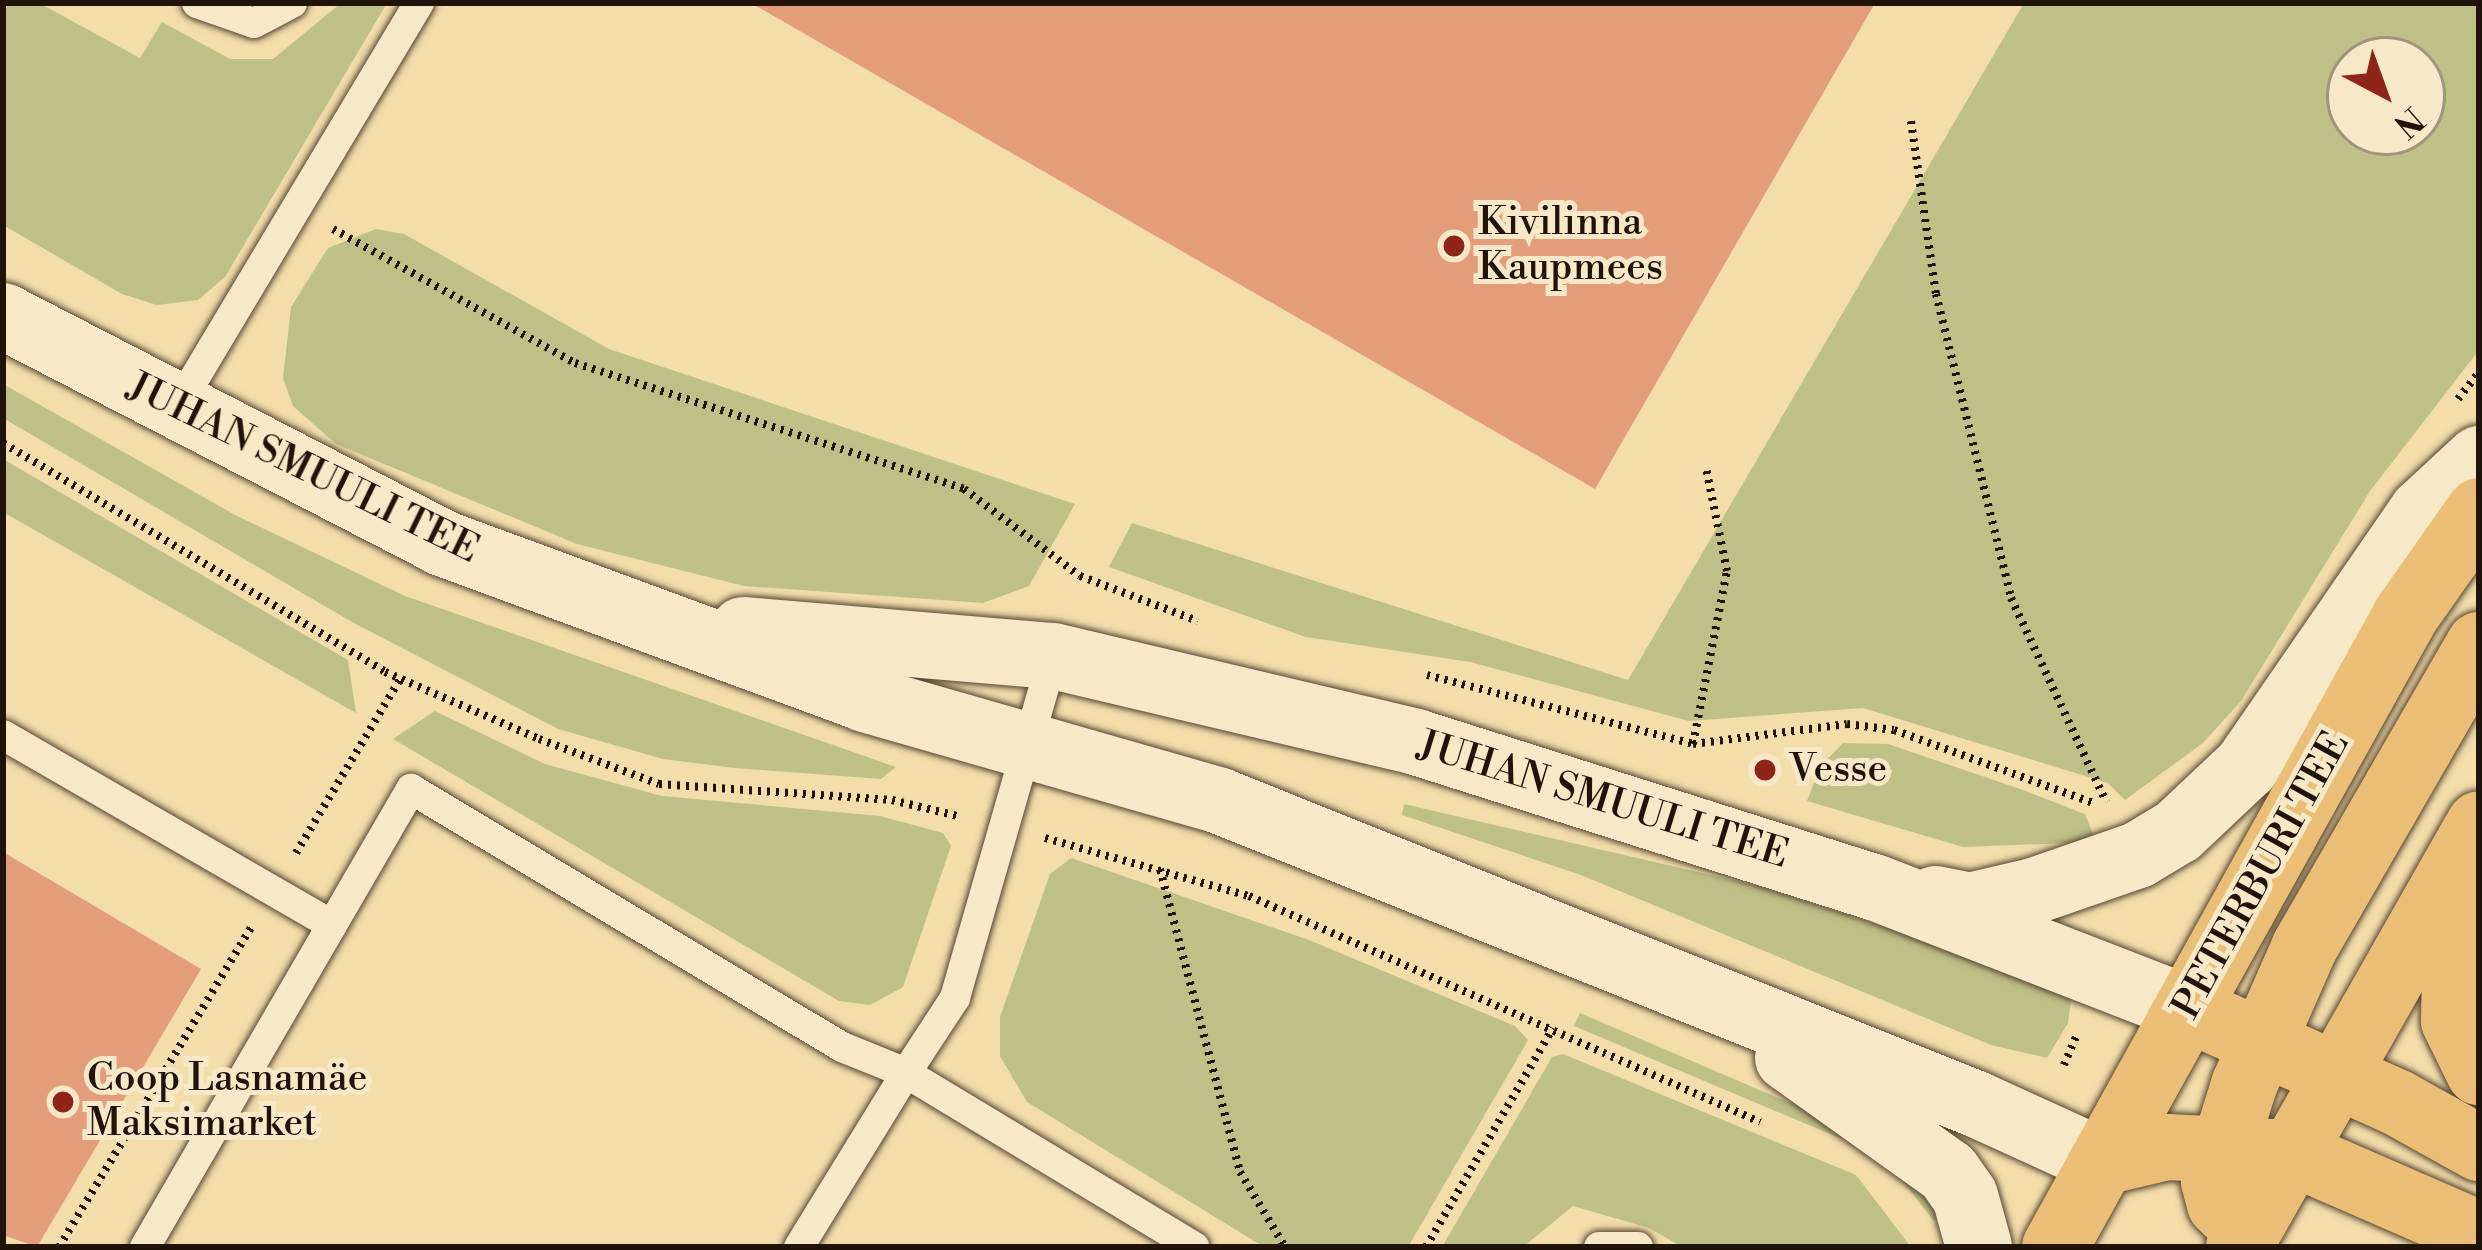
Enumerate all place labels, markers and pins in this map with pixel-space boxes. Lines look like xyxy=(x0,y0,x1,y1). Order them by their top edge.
place label: Kivilinna Kaupmees xyxy=(1478,201,1663,292)
marker: Kivilinna Kaupmees xyxy=(1441,233,1467,259)
place label: Vesse xyxy=(1789,747,1887,793)
marker: Vesse xyxy=(1752,757,1778,783)
place label: Coop Lasnamäe Maksimarket xyxy=(87,1057,367,1148)
marker: Coop Lasnamäe Maksimarket xyxy=(50,1089,76,1115)

